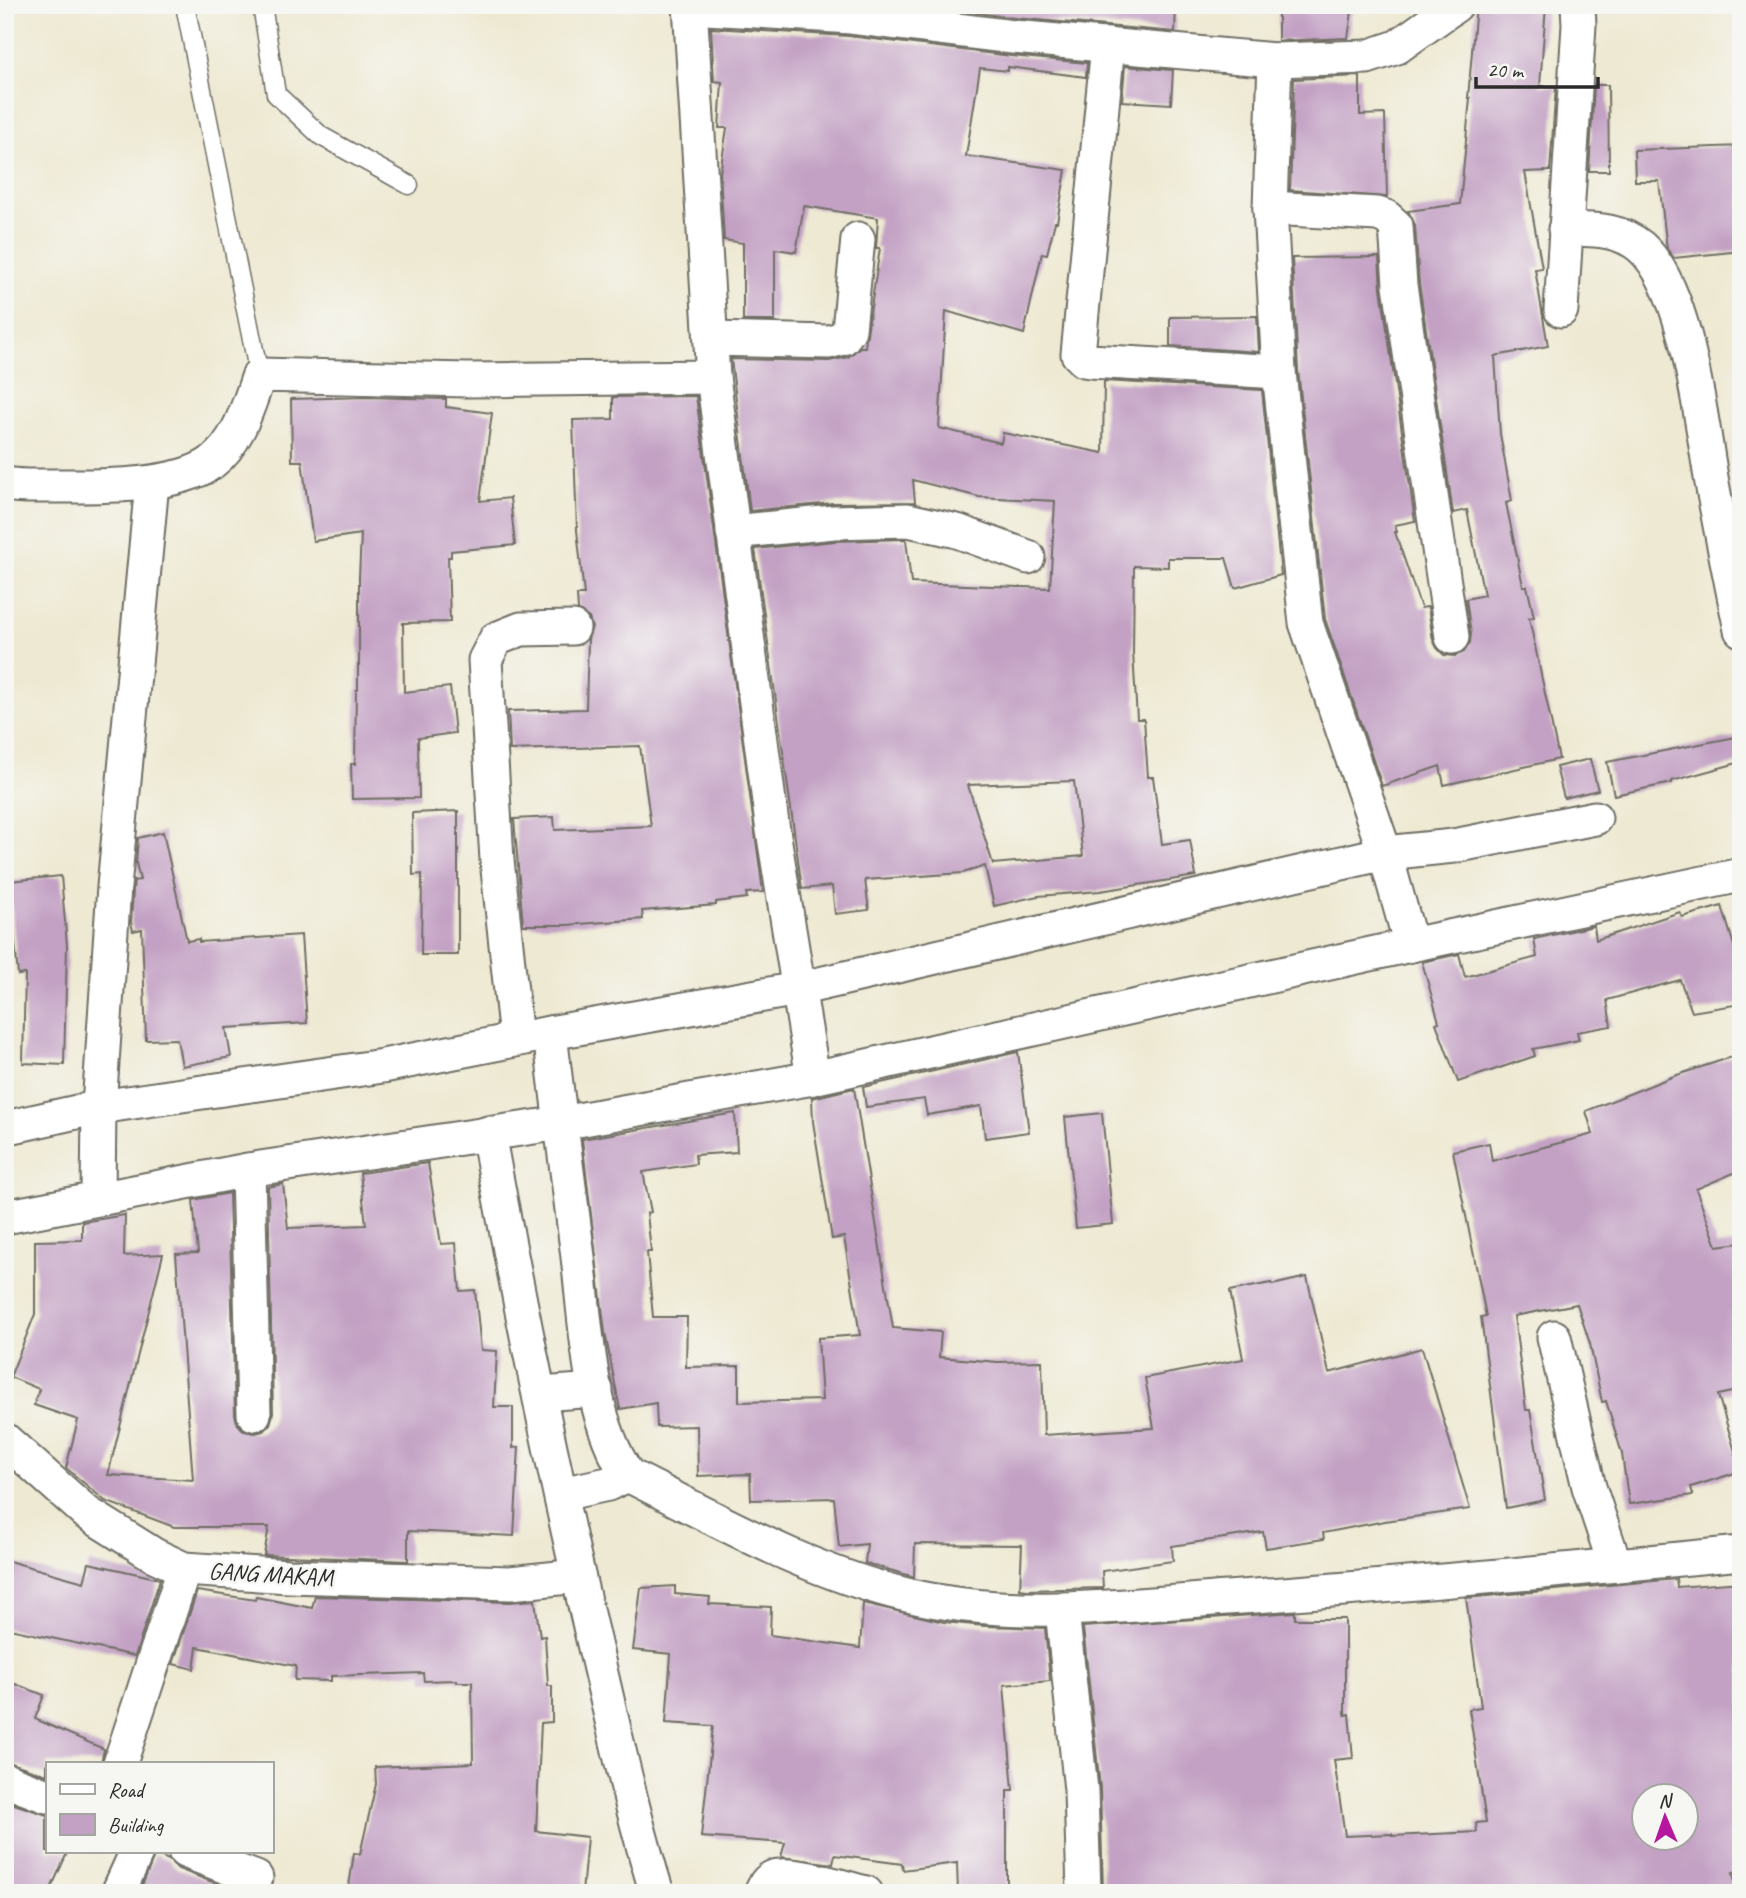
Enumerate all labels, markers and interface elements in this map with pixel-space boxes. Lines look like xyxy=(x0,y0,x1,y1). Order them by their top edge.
scale bar xyxy=(1476,46,1599,90)
text: 20 m xyxy=(1487,57,1525,83)
street label: GANG MAKAM xyxy=(208,1556,336,1592)
legend xyxy=(46,1762,273,1853)
text: Road xyxy=(108,1777,147,1803)
north arrow xyxy=(1630,1783,1700,1853)
text: N xyxy=(1658,1789,1674,1813)
text: Building xyxy=(108,1812,165,1838)

